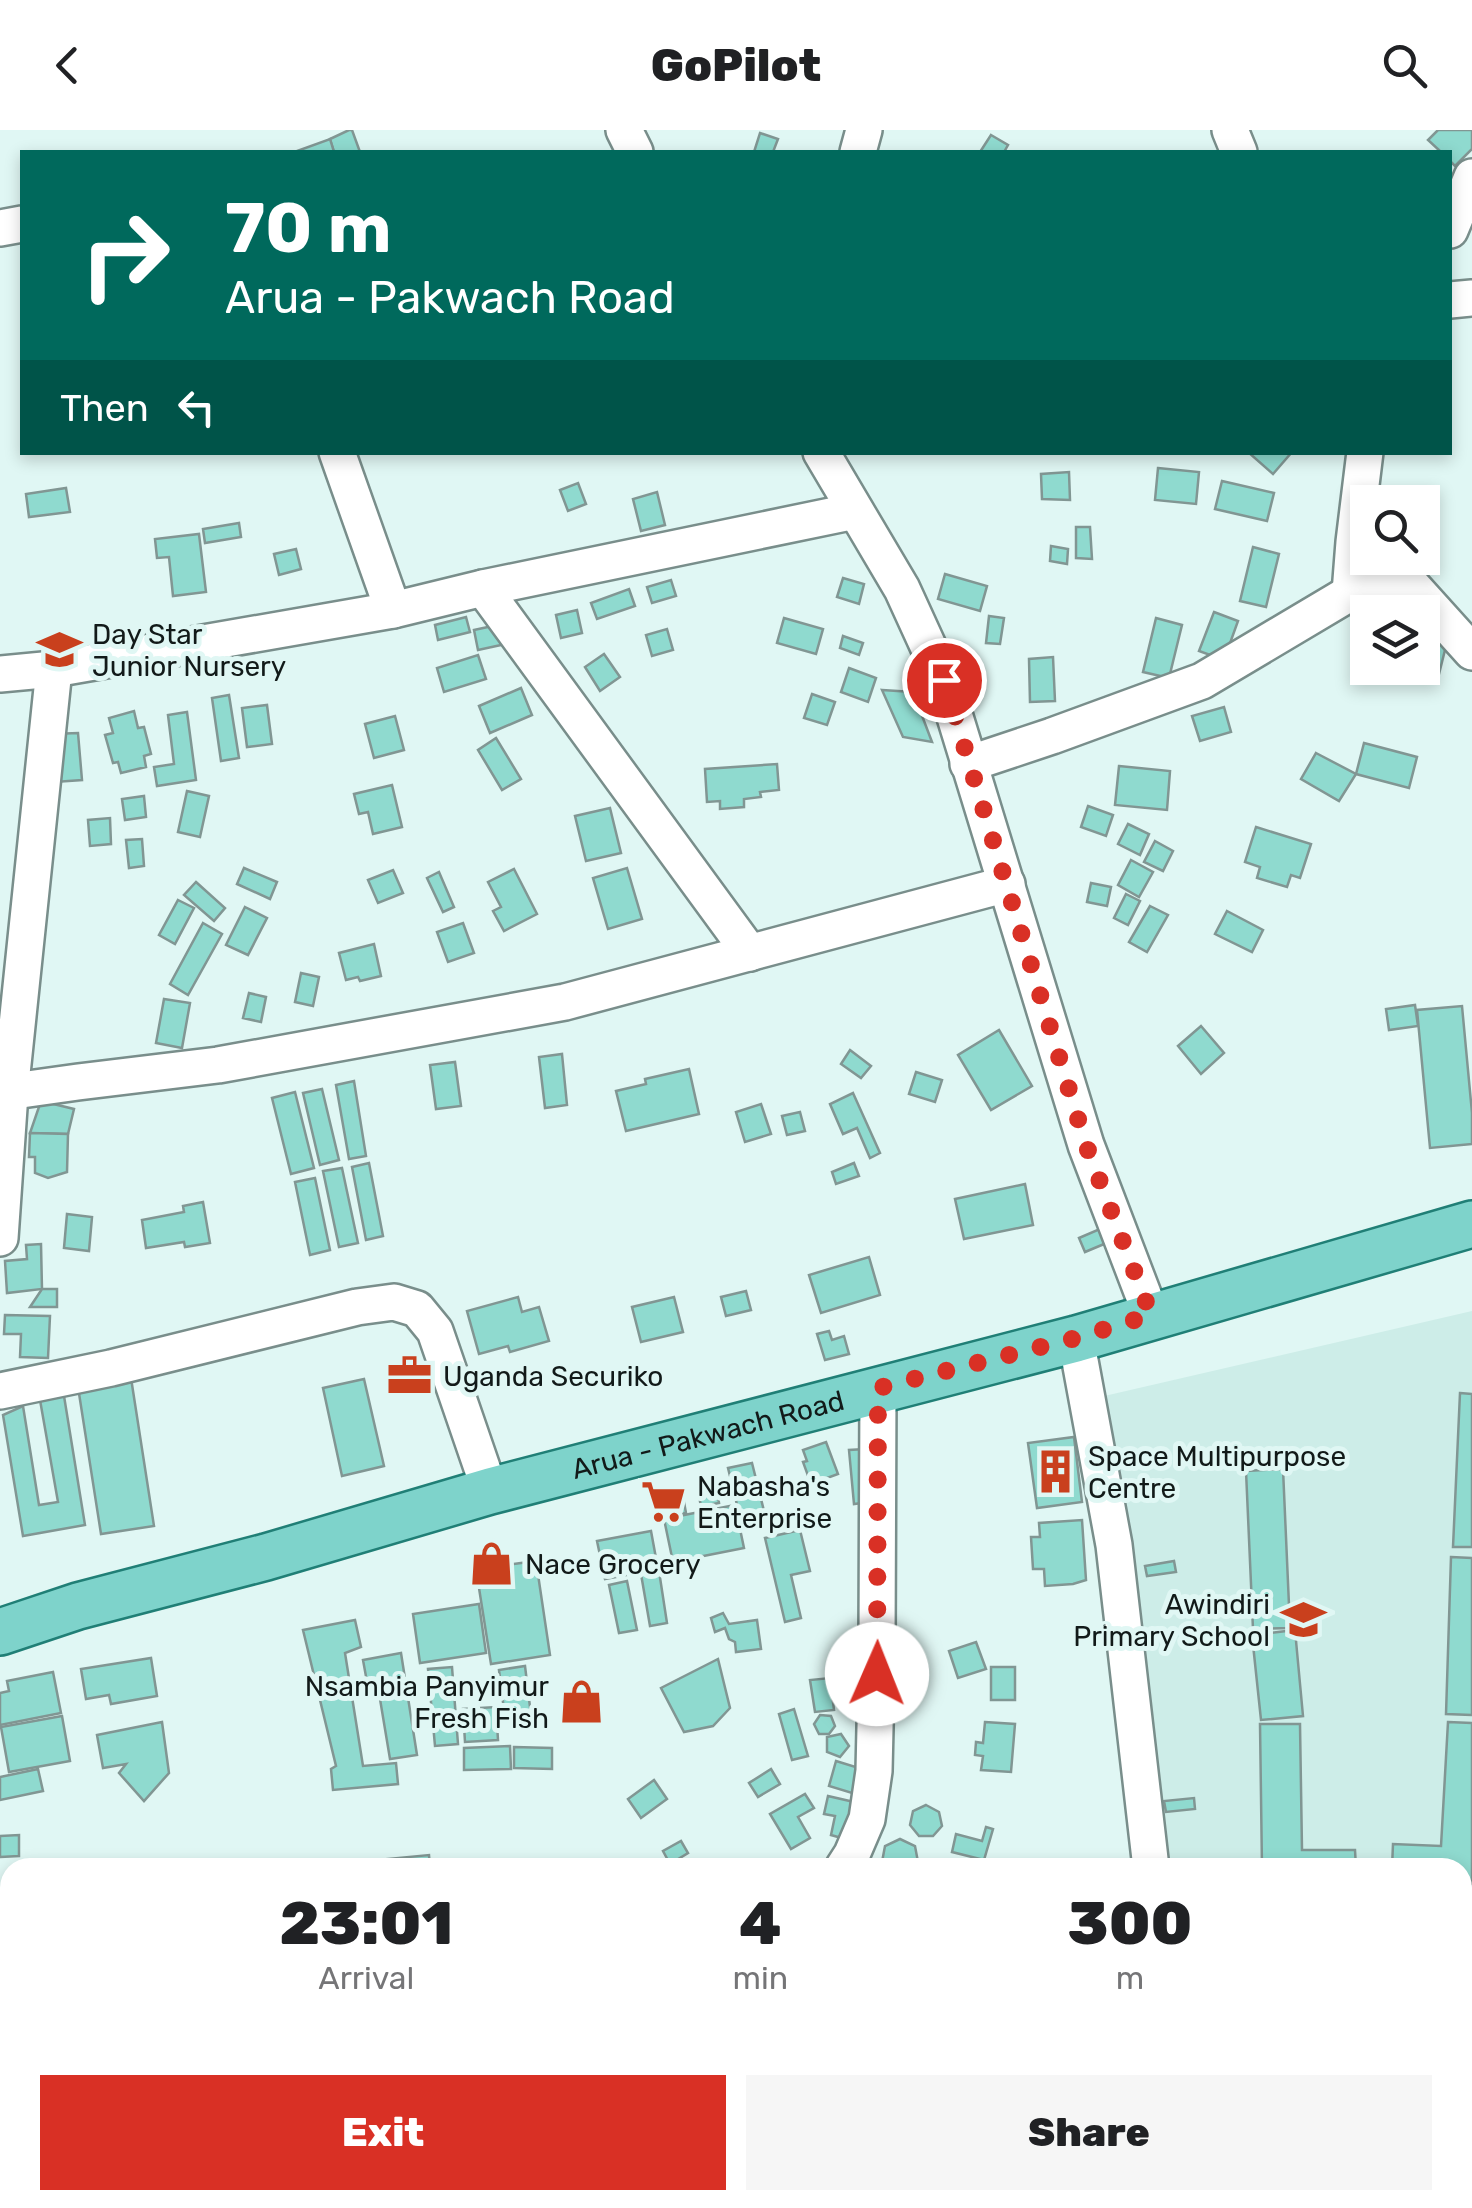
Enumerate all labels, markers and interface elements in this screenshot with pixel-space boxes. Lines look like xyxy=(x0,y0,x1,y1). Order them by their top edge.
icon: back xyxy=(40,38,95,93)
icon: search xyxy=(1377,38,1432,93)
text: GoPilot xyxy=(651,39,821,92)
text: 70 m xyxy=(225,187,392,270)
icon: right xyxy=(60,190,190,320)
text: Arua - Pakwach Road xyxy=(225,271,675,324)
icon: left xyxy=(169,380,224,435)
text: Then xyxy=(60,385,149,431)
map controls xyxy=(1350,485,1440,685)
button: search xyxy=(1350,485,1440,575)
button: layers xyxy=(1350,595,1440,685)
place label: Day Star Junior Nursery xyxy=(92,618,286,683)
school or university icon: Day Star Junior Nursery xyxy=(35,626,83,674)
pin xyxy=(902,638,987,723)
icon: arrive xyxy=(917,653,972,708)
office icon: Uganda Securiko xyxy=(386,1352,434,1400)
place label: Uganda Securiko xyxy=(443,1360,663,1393)
street label: Arua - Pakwach Road xyxy=(568,1384,848,1486)
place label: Space Multipurpose Centre xyxy=(1088,1440,1346,1505)
building icon: Space Multipurpose Centre xyxy=(1031,1448,1079,1496)
place label: Nabasha's Enterprise xyxy=(697,1470,832,1535)
supermarket icon: Nabasha's Enterprise xyxy=(640,1478,688,1526)
shop icon: Nace Grocery xyxy=(468,1540,516,1588)
place label: Nace Grocery xyxy=(525,1548,701,1581)
place label: Awindiri Primary School xyxy=(1073,1588,1270,1653)
school or university icon: Awindiri Primary School xyxy=(1279,1596,1327,1644)
position arrow xyxy=(825,1622,929,1726)
place label: Nsambia Panyimur Fresh Fish xyxy=(305,1670,549,1735)
shop icon: Nsambia Panyimur Fresh Fish xyxy=(558,1678,606,1726)
text: 23:01 xyxy=(279,1888,453,1959)
text: 4 xyxy=(739,1888,782,1959)
text: 300 xyxy=(1068,1888,1193,1959)
text: Arrival xyxy=(318,1959,414,1997)
text: min xyxy=(733,1959,788,1997)
text: m xyxy=(1116,1959,1144,1997)
button: Exit xyxy=(40,2075,726,2190)
button: Share xyxy=(746,2075,1432,2190)

